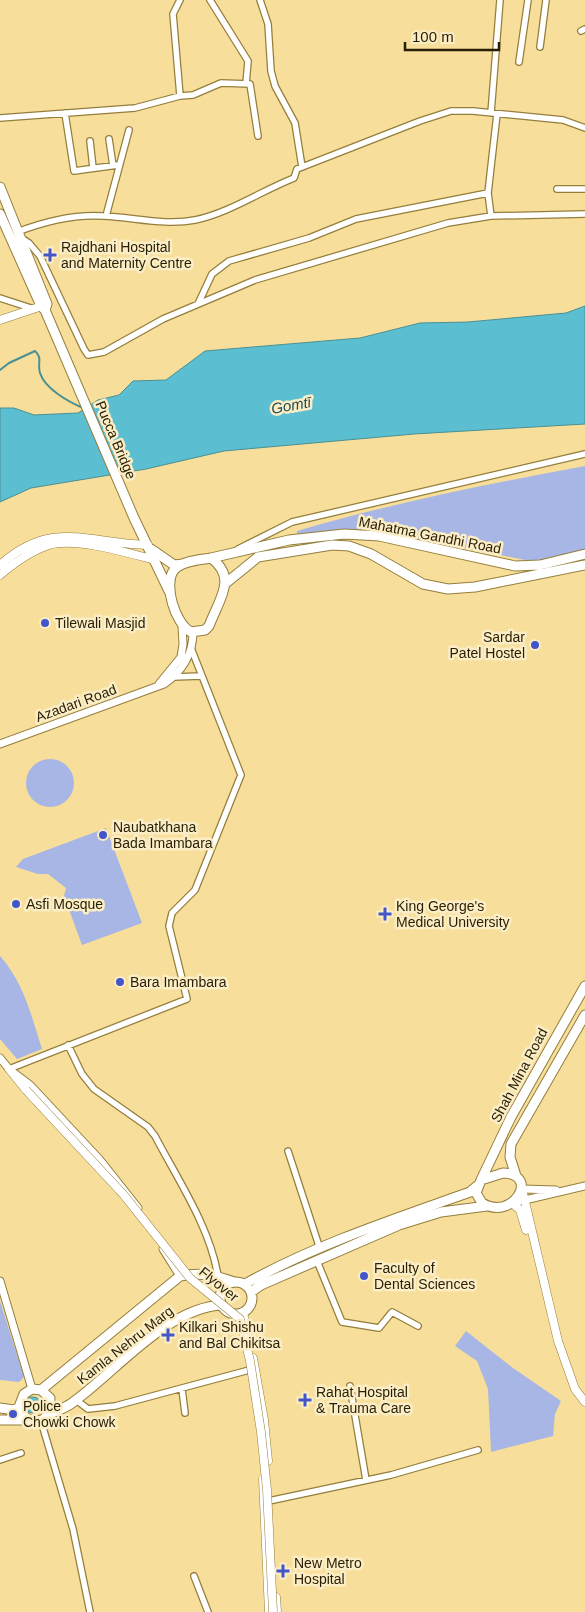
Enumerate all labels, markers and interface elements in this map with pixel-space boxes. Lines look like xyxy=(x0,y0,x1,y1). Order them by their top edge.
scale bar xyxy=(405,20,499,52)
text: 100 m xyxy=(412,28,454,45)
place label: Rajdhani Hospital and Maternity Centre xyxy=(61,239,192,271)
marker: Rajdhani Hospital and Maternity Centre xyxy=(43,248,57,262)
water label: Gomtī xyxy=(270,393,314,417)
street label: Pucca Bridge xyxy=(92,399,140,482)
street label: Mahatma Gandhi Road xyxy=(357,513,503,557)
place label: Tilewali Masjid xyxy=(55,615,146,631)
marker: Tilewali Masjid xyxy=(39,617,51,629)
place label: Sardar Patel Hostel xyxy=(450,629,525,661)
marker: Sardar Patel Hostel xyxy=(529,639,541,651)
street label: Azadari Road xyxy=(33,681,119,725)
place label: Naubatkhana Bada Imambara xyxy=(113,819,213,851)
marker: Naubatkhana Bada Imambara xyxy=(97,829,109,841)
place label: Asfi Mosque xyxy=(26,896,103,912)
marker: Asfi Mosque xyxy=(10,898,22,910)
place label: King George's Medical University xyxy=(396,898,510,930)
marker: King George's Medical University xyxy=(378,907,392,921)
place label: Bara Imambara xyxy=(130,974,227,990)
marker: Bara Imambara xyxy=(114,976,126,988)
street label: Shah Mina Road xyxy=(487,1025,551,1125)
place label: Faculty of Dental Sciences xyxy=(374,1260,475,1292)
street label: Flyover xyxy=(196,1263,242,1305)
marker: Faculty of Dental Sciences xyxy=(358,1270,370,1282)
street label: Kamla Nehru Marg xyxy=(74,1303,176,1387)
place label: Kilkari Shishu and Bal Chikitsa xyxy=(179,1319,280,1351)
marker: Kilkari Shishu and Bal Chikitsa xyxy=(161,1328,175,1342)
place label: Rahat Hospital & Trauma Care xyxy=(316,1384,411,1416)
marker: Rahat Hospital & Trauma Care xyxy=(298,1393,312,1407)
place label: Police Chowki Chowk xyxy=(23,1398,117,1430)
marker: Police Chowki Chowk xyxy=(7,1408,19,1420)
place label: New Metro Hospital xyxy=(294,1555,362,1587)
marker: New Metro Hospital xyxy=(276,1564,290,1578)

